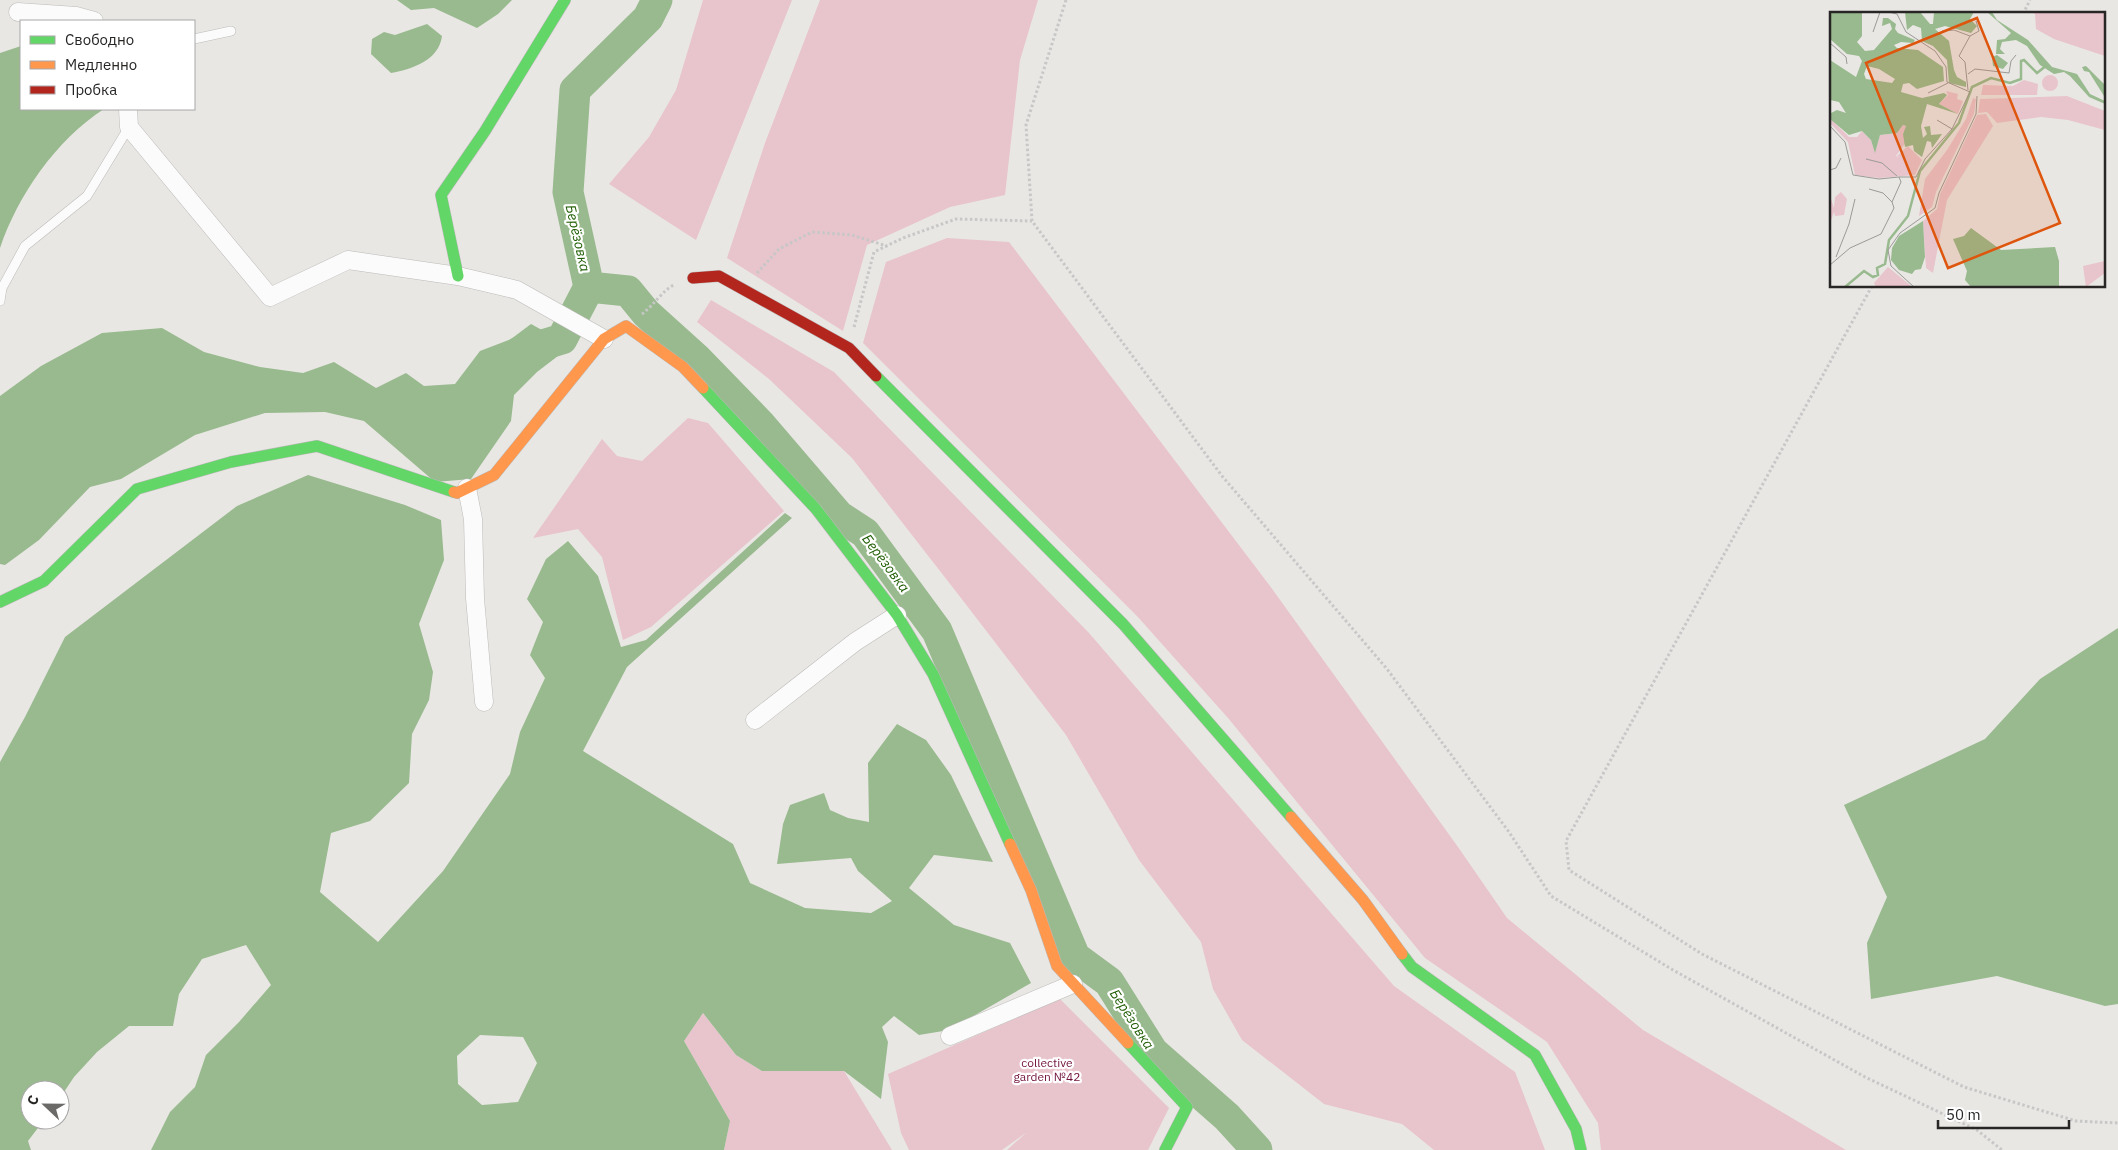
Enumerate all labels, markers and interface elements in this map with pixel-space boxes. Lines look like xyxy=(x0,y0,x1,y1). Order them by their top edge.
inset map xyxy=(1830,12,2106,288)
legend xyxy=(20,20,195,110)
text: Свободно xyxy=(65,30,134,49)
text: Медленно xyxy=(65,55,137,74)
text: Пробка xyxy=(65,80,117,99)
water label: Берёзовка xyxy=(562,203,594,273)
water label: Берёзовка xyxy=(858,530,914,596)
water label: Берёзовка xyxy=(1106,986,1158,1052)
park label: collective garden №42 xyxy=(1014,1055,1080,1084)
north arrow xyxy=(20,1080,70,1130)
text: С xyxy=(23,1093,43,1108)
scale bar xyxy=(1938,1098,2069,1130)
text: 50 m xyxy=(1946,1105,1981,1124)

